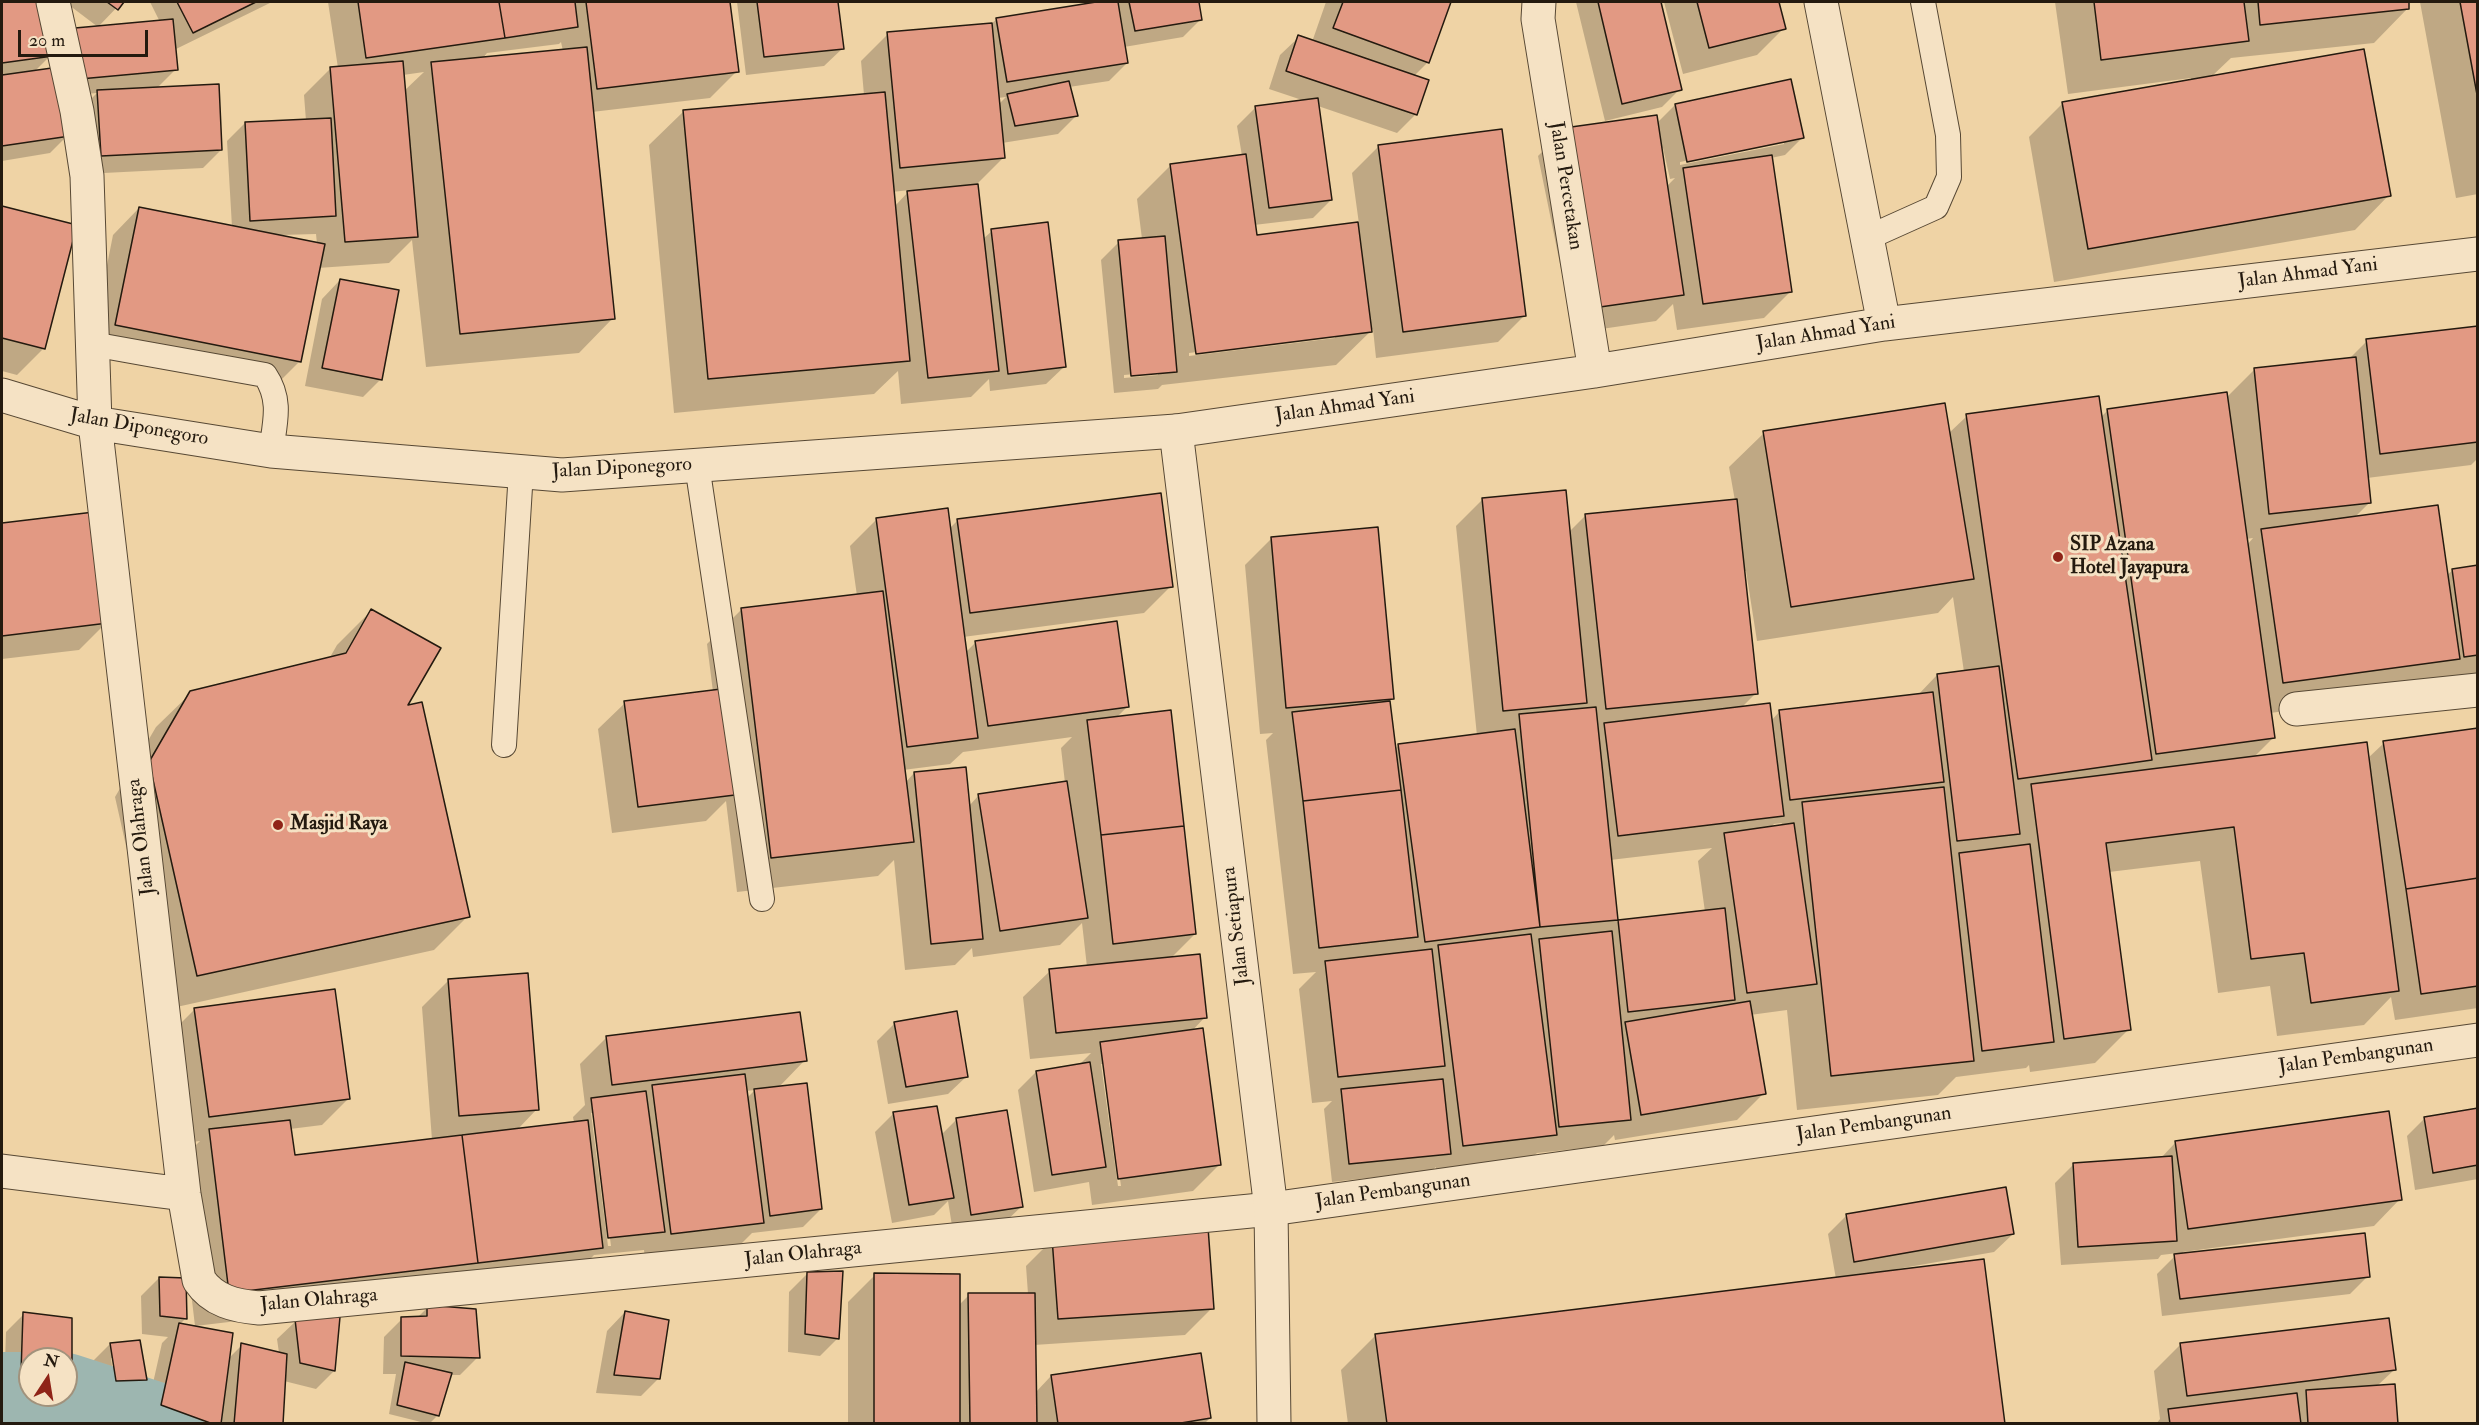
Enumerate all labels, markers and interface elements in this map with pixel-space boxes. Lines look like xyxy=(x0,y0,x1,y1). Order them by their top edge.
scale bar xyxy=(21,18,152,56)
text: 20 m xyxy=(29,29,65,52)
street label: Jalan Percetakan xyxy=(1543,120,1587,252)
street label: Jalan Ahmad Yani xyxy=(2237,254,2379,294)
street label: Jalan Ahmad Yani xyxy=(1755,311,1897,357)
street label: Jalan Ahmad Yani xyxy=(1274,385,1416,429)
street label: Jalan Diponegoro xyxy=(68,404,210,452)
street label: Jalan Diponegoro xyxy=(551,453,693,485)
place label: SIP Azana Hotel Jayapura xyxy=(2070,534,2189,581)
marker: SIP Azana Hotel Jayapura xyxy=(2051,550,2065,564)
street label: Jalan Olahraga xyxy=(123,777,161,897)
place label: Masjid Raya xyxy=(290,813,388,837)
marker: Masjid Raya xyxy=(271,818,285,832)
street label: Jalan Setiapura xyxy=(1218,865,1256,987)
street label: Jalan Pembangunan xyxy=(2277,1034,2435,1080)
street label: Jalan Pembangunan xyxy=(1795,1102,1953,1148)
street label: Jalan Pembangunan xyxy=(1314,1169,1472,1215)
street label: Jalan Olahraga xyxy=(743,1237,863,1273)
street label: Jalan Olahraga xyxy=(259,1284,379,1318)
north arrow xyxy=(18,1347,78,1407)
text: N xyxy=(42,1350,60,1373)

